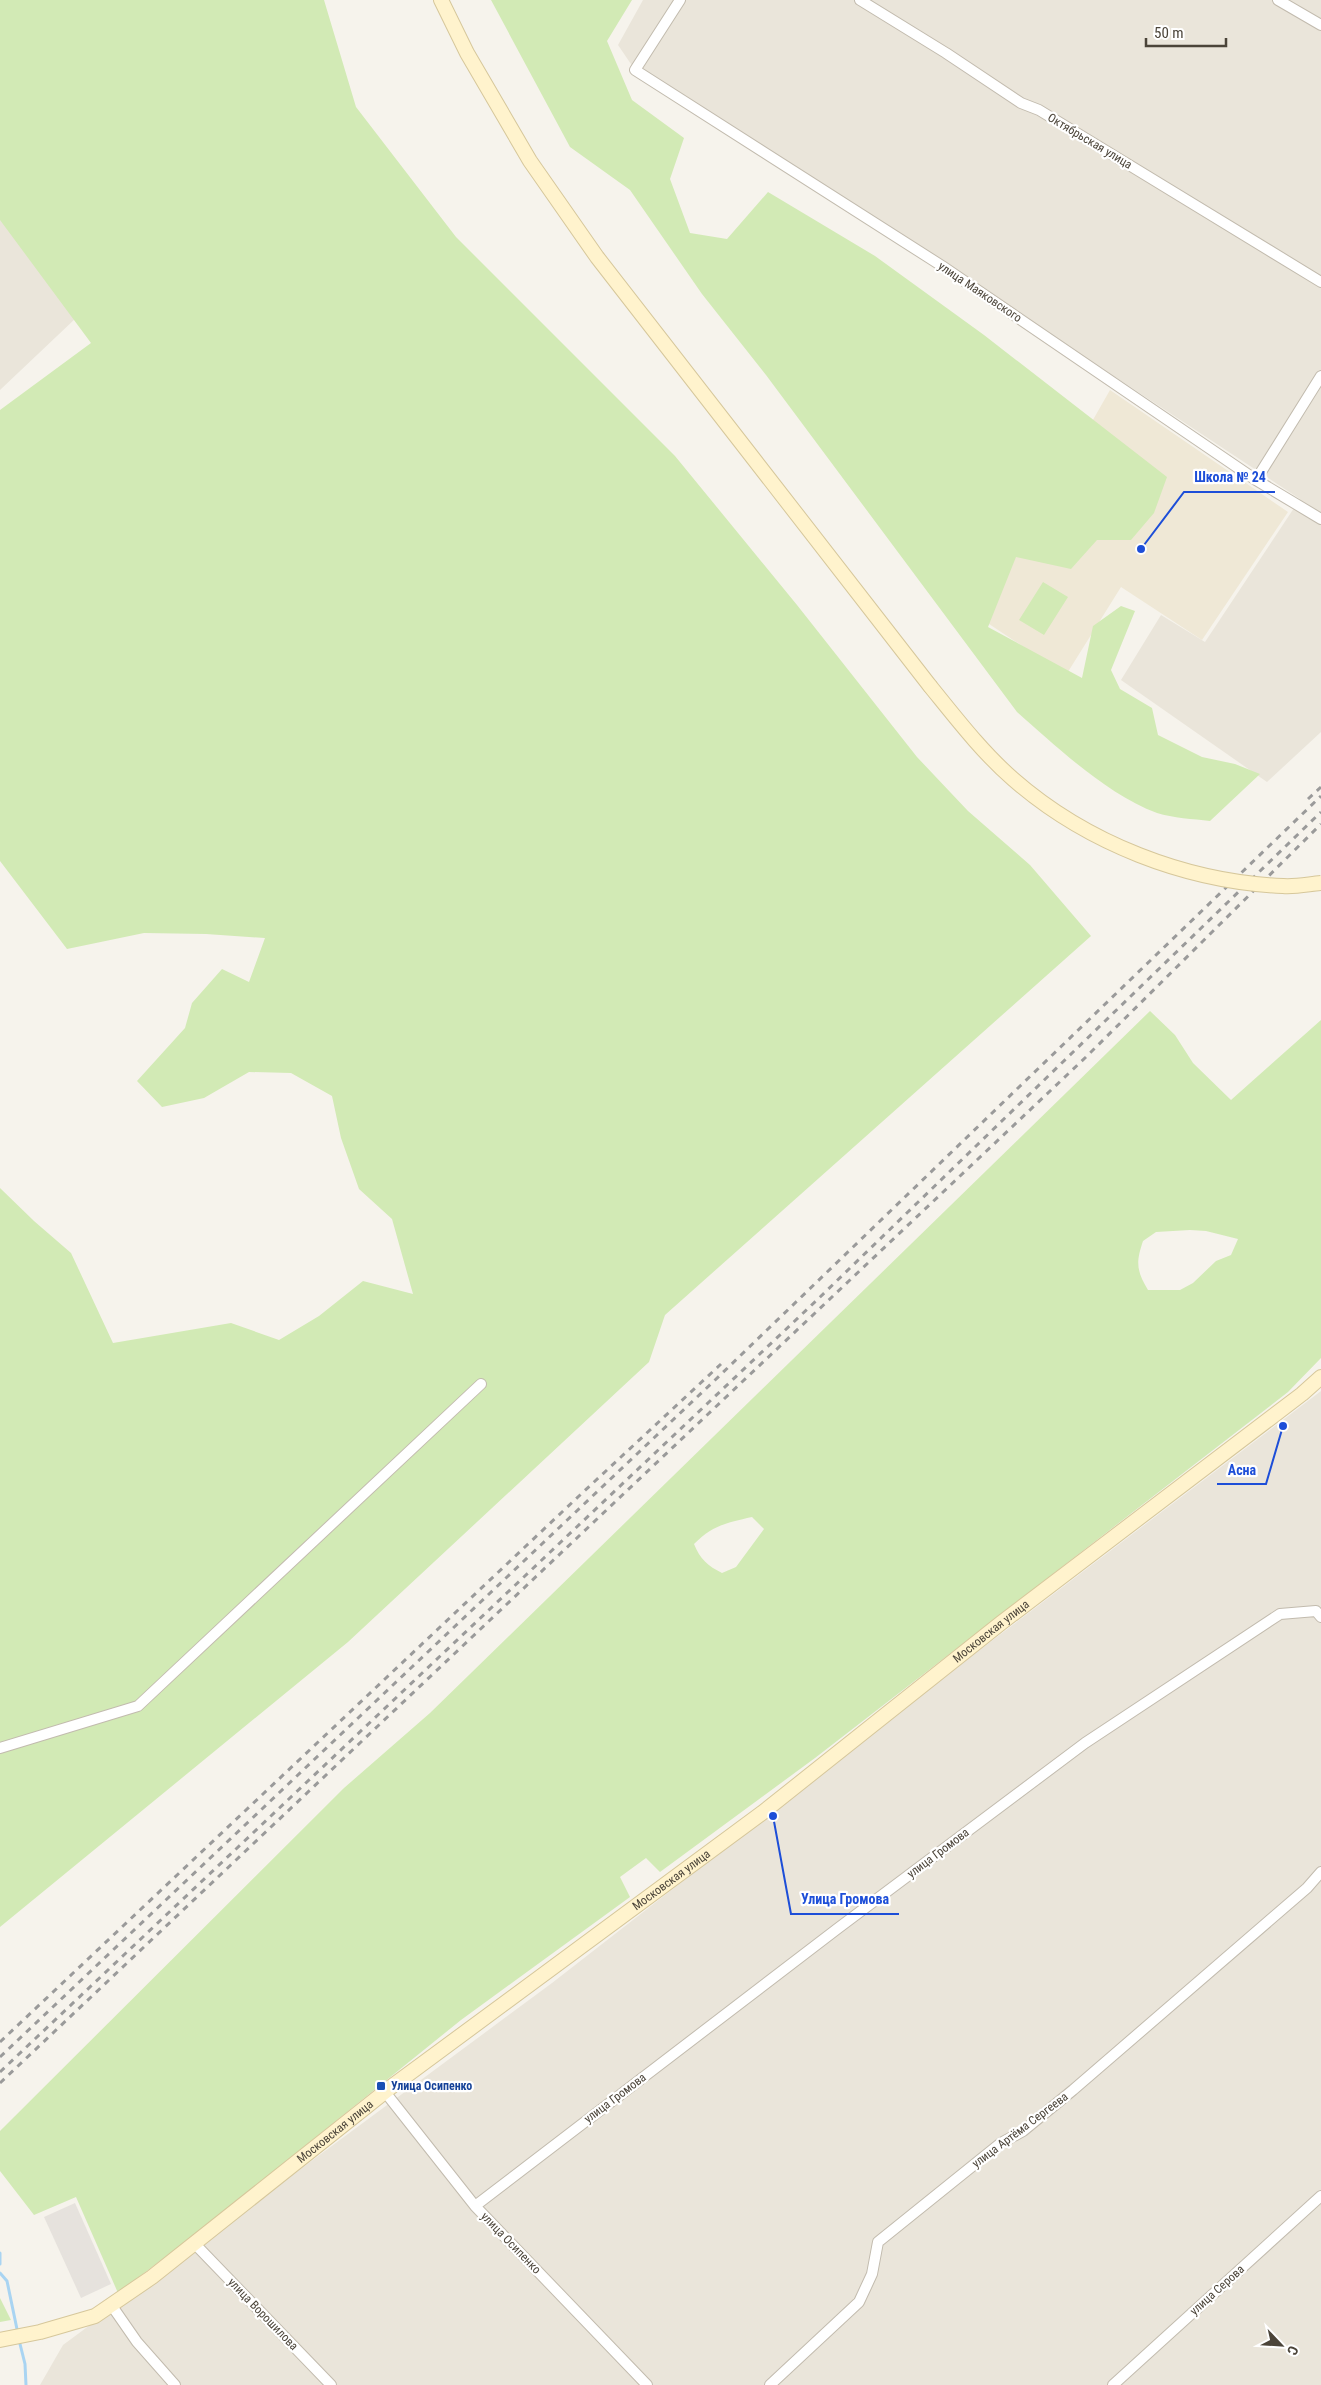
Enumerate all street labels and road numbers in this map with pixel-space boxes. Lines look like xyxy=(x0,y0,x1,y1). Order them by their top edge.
street label: Октябрьская улица xyxy=(1045,110,1135,172)
street label: улица Маяковского xyxy=(936,259,1024,325)
street label: Московская улица xyxy=(950,1597,1032,1666)
street label: улица Громова xyxy=(904,1825,972,1881)
street label: Московская улица xyxy=(630,1847,713,1913)
street label: улица Громова xyxy=(581,2070,649,2126)
street label: улица Артёма Сергеева xyxy=(969,2089,1071,2171)
street label: Московская улица xyxy=(294,2097,376,2166)
street label: улица Осипенко xyxy=(478,2209,544,2277)
street label: улица Серова xyxy=(1187,2262,1247,2318)
street label: улица Ворошилова xyxy=(225,2275,301,2353)

